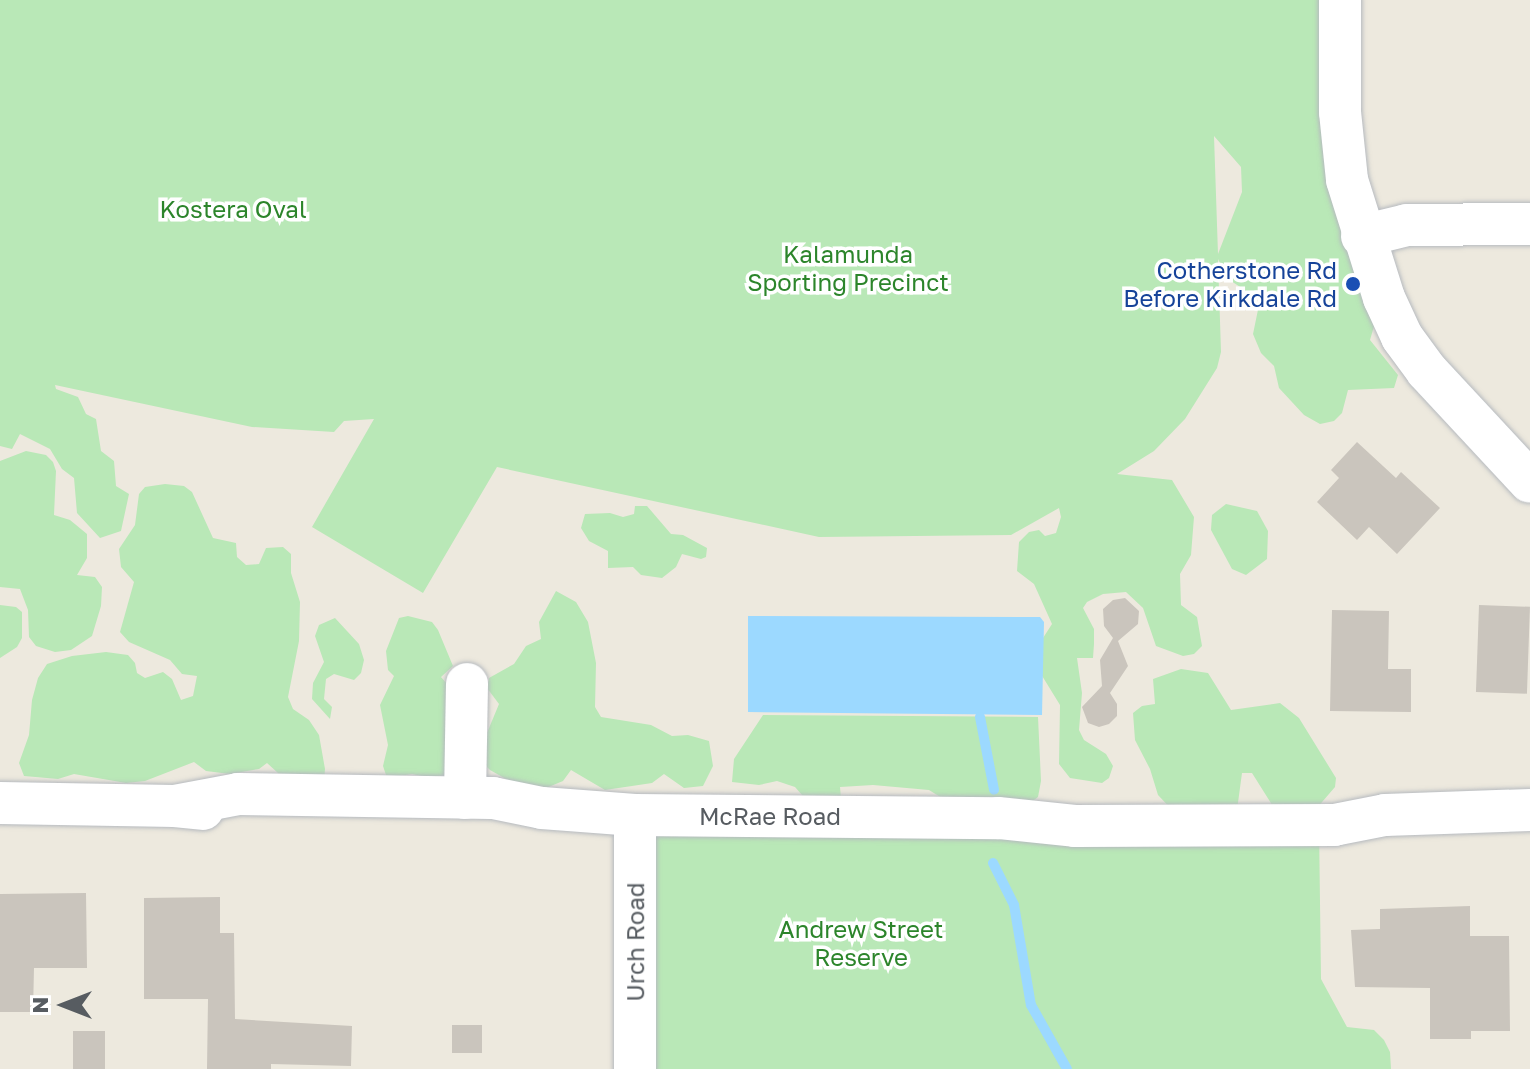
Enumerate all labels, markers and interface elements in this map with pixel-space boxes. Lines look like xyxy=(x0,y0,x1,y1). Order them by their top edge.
park label: Kostera Oval xyxy=(159,195,307,223)
park label: Kalamunda Sporting Precinct xyxy=(747,240,949,296)
place label: Cotherstone Rd Before Kirkdale Rd xyxy=(1123,256,1337,312)
marker: Cotherstone Rd Before Kirkdale Rd xyxy=(1344,275,1362,293)
street label: McRae Road xyxy=(699,802,841,830)
street label: Urch Road xyxy=(621,882,649,1002)
park label: Andrew Street Reserve xyxy=(779,915,943,971)
north arrow xyxy=(24,965,104,1045)
text: N xyxy=(26,997,53,1013)

